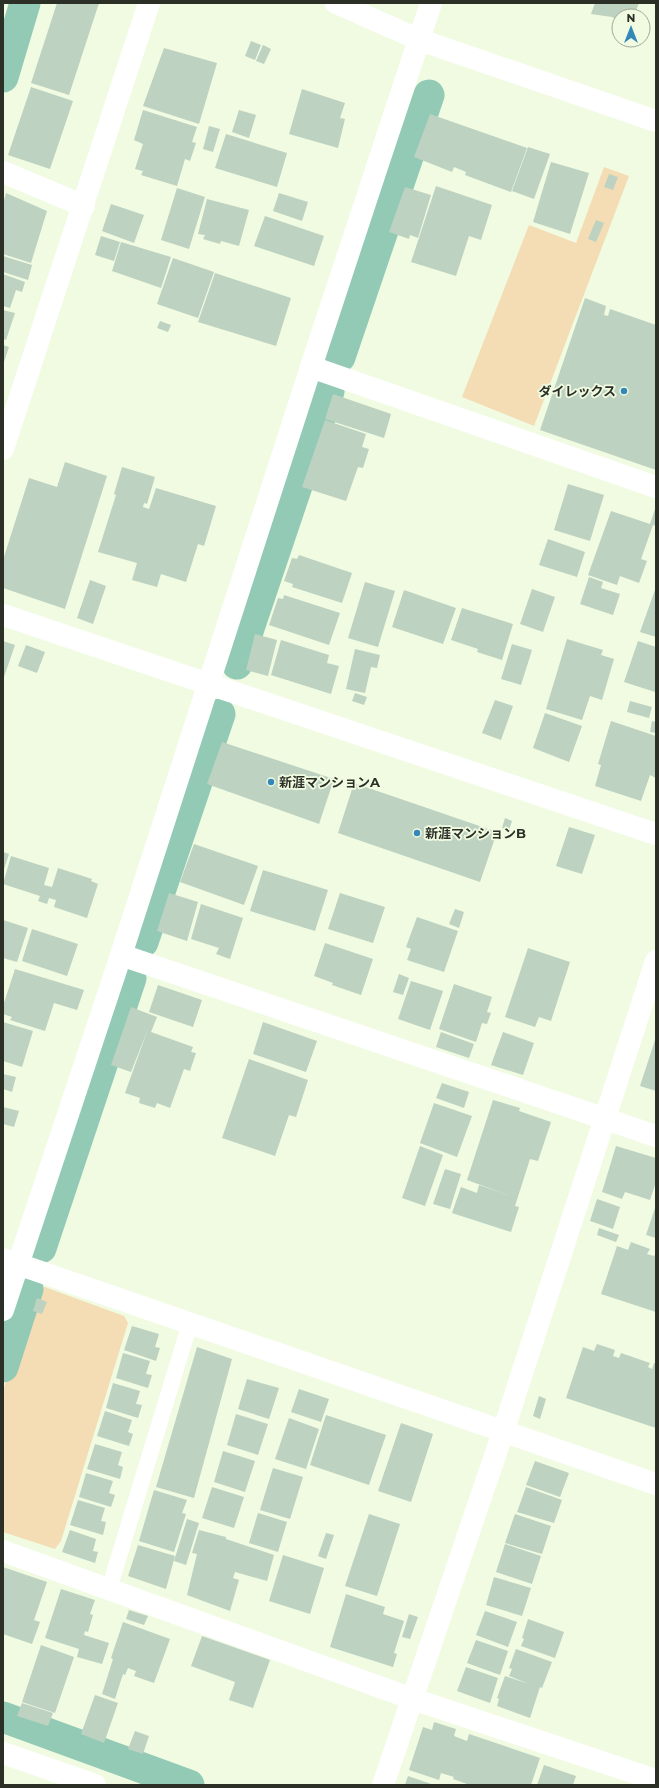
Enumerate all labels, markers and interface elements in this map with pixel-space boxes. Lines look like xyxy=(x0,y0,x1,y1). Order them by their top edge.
north arrow xyxy=(611,8,651,48)
text: N xyxy=(627,11,635,25)
place label: ダイレックス xyxy=(538,383,616,399)
marker: ダイレックス xyxy=(619,386,629,396)
place label: 新涯マンションA xyxy=(279,774,381,790)
marker: 新涯マンションA xyxy=(266,777,276,787)
place label: 新涯マンションB xyxy=(425,825,526,841)
marker: 新涯マンションB xyxy=(412,828,422,838)

